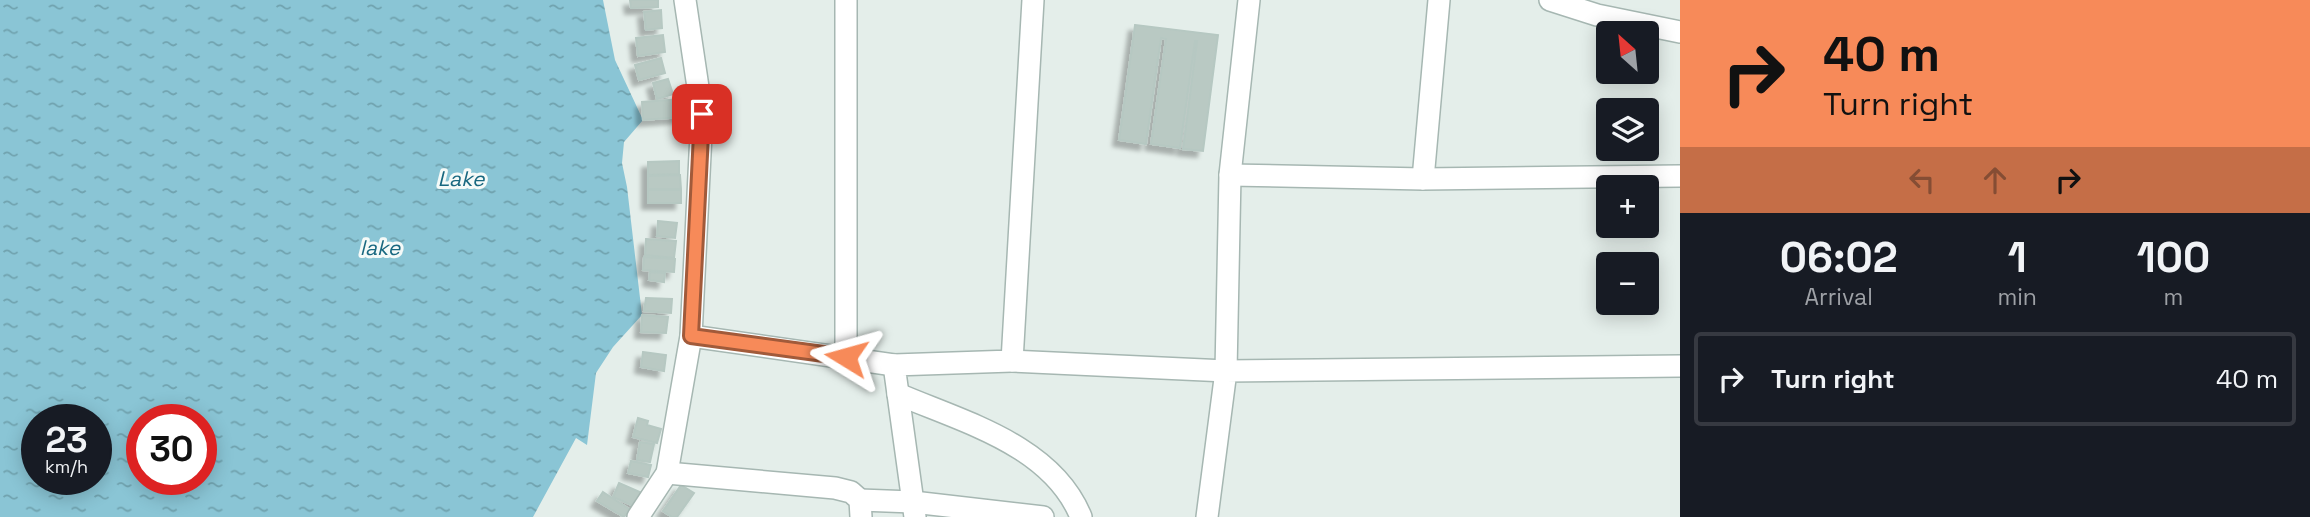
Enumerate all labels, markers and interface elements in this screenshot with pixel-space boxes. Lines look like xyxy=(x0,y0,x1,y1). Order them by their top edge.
north arrow xyxy=(1596,21,1659,84)
map controls xyxy=(1596,21,1659,315)
text: 40 m xyxy=(1823,23,1940,85)
icon: right xyxy=(1708,28,1799,119)
pin xyxy=(672,84,732,144)
text: Turn right xyxy=(1823,84,1973,124)
icon: arrive xyxy=(683,95,721,133)
button: layers xyxy=(1596,98,1659,161)
icon: left xyxy=(1903,161,1941,199)
icon: ahead xyxy=(1976,161,2014,199)
icon: right xyxy=(2049,161,2087,199)
water label: Lake xyxy=(438,165,486,192)
button: + xyxy=(1596,175,1659,238)
text: 06:02 xyxy=(1780,231,1898,284)
text: 1 xyxy=(2008,231,2027,284)
text: 100 xyxy=(2137,231,2210,284)
water label: lake xyxy=(360,234,402,261)
button: − xyxy=(1596,252,1659,315)
text: Arrival xyxy=(1805,282,1873,312)
text: min xyxy=(1997,282,2037,312)
text: m xyxy=(2164,282,2183,312)
position arrow xyxy=(809,320,883,394)
icon: right xyxy=(1712,360,1750,398)
text: Turn right xyxy=(1771,362,1895,396)
text: 40 m xyxy=(2216,362,2278,396)
speed limit sign: 30 xyxy=(126,404,217,495)
text: 23 xyxy=(45,418,88,462)
text: km/h xyxy=(45,455,88,478)

